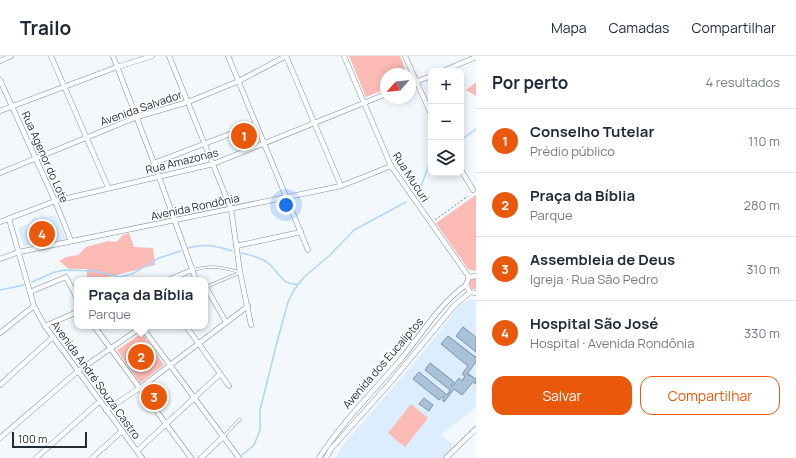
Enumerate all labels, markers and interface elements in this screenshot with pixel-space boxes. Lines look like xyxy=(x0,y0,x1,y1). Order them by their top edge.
text: Trailo xyxy=(20,15,71,41)
text: Mapa xyxy=(551,18,587,37)
text: Camadas xyxy=(609,18,669,37)
text: Compartilhar xyxy=(691,18,776,37)
north arrow xyxy=(380,68,416,104)
map controls xyxy=(428,68,464,176)
button: + xyxy=(428,68,464,104)
text: Por perto xyxy=(492,71,568,94)
text: 4 resultados xyxy=(705,73,780,91)
street label: Avenida Salvador xyxy=(98,86,184,129)
button: − xyxy=(428,104,464,140)
street label: Rua Agenor do Lote xyxy=(19,109,73,205)
pin: 1 xyxy=(231,121,257,151)
text: Conselho Tutelar xyxy=(530,121,654,142)
text: 1 xyxy=(502,132,508,150)
text: 110 m xyxy=(748,132,780,150)
button: layers xyxy=(428,140,464,176)
text: Prédio público xyxy=(530,142,615,160)
street label: Rua Amazonas xyxy=(144,144,220,177)
street label: Rua Mucuri xyxy=(390,149,433,205)
text: Praça da Bíblia xyxy=(530,185,635,206)
street label: Avenida Rondônia xyxy=(149,190,241,223)
your location xyxy=(276,195,296,215)
text: 2 xyxy=(501,196,509,214)
text: 280 m xyxy=(743,196,780,214)
text: Parque xyxy=(530,206,572,224)
pin: 4 xyxy=(29,219,55,249)
text: Assembleia de Deus xyxy=(530,249,675,270)
text: 3 xyxy=(501,260,509,278)
text: 310 m xyxy=(746,260,780,278)
text: Igreja · Rua São Pedro xyxy=(530,270,658,288)
popup xyxy=(74,277,208,329)
text: Praça da Bíblia xyxy=(88,284,194,305)
text: Parque xyxy=(88,305,131,323)
text: Hospital São José xyxy=(530,313,658,334)
street label: Avenida dos Eucaliptos xyxy=(339,314,426,411)
street label: Avenida André Souza Castro xyxy=(48,318,145,442)
text: 4 xyxy=(501,324,509,342)
text: 330 m xyxy=(744,324,780,342)
text: Hospital · Avenida Rondônia xyxy=(530,334,694,352)
pin: 2 xyxy=(128,342,154,372)
button: Salvar xyxy=(492,376,632,415)
button: Compartilhar xyxy=(640,376,780,415)
pin: 3 xyxy=(141,382,167,412)
scale bar xyxy=(12,430,87,449)
text: 100 m xyxy=(18,431,47,446)

